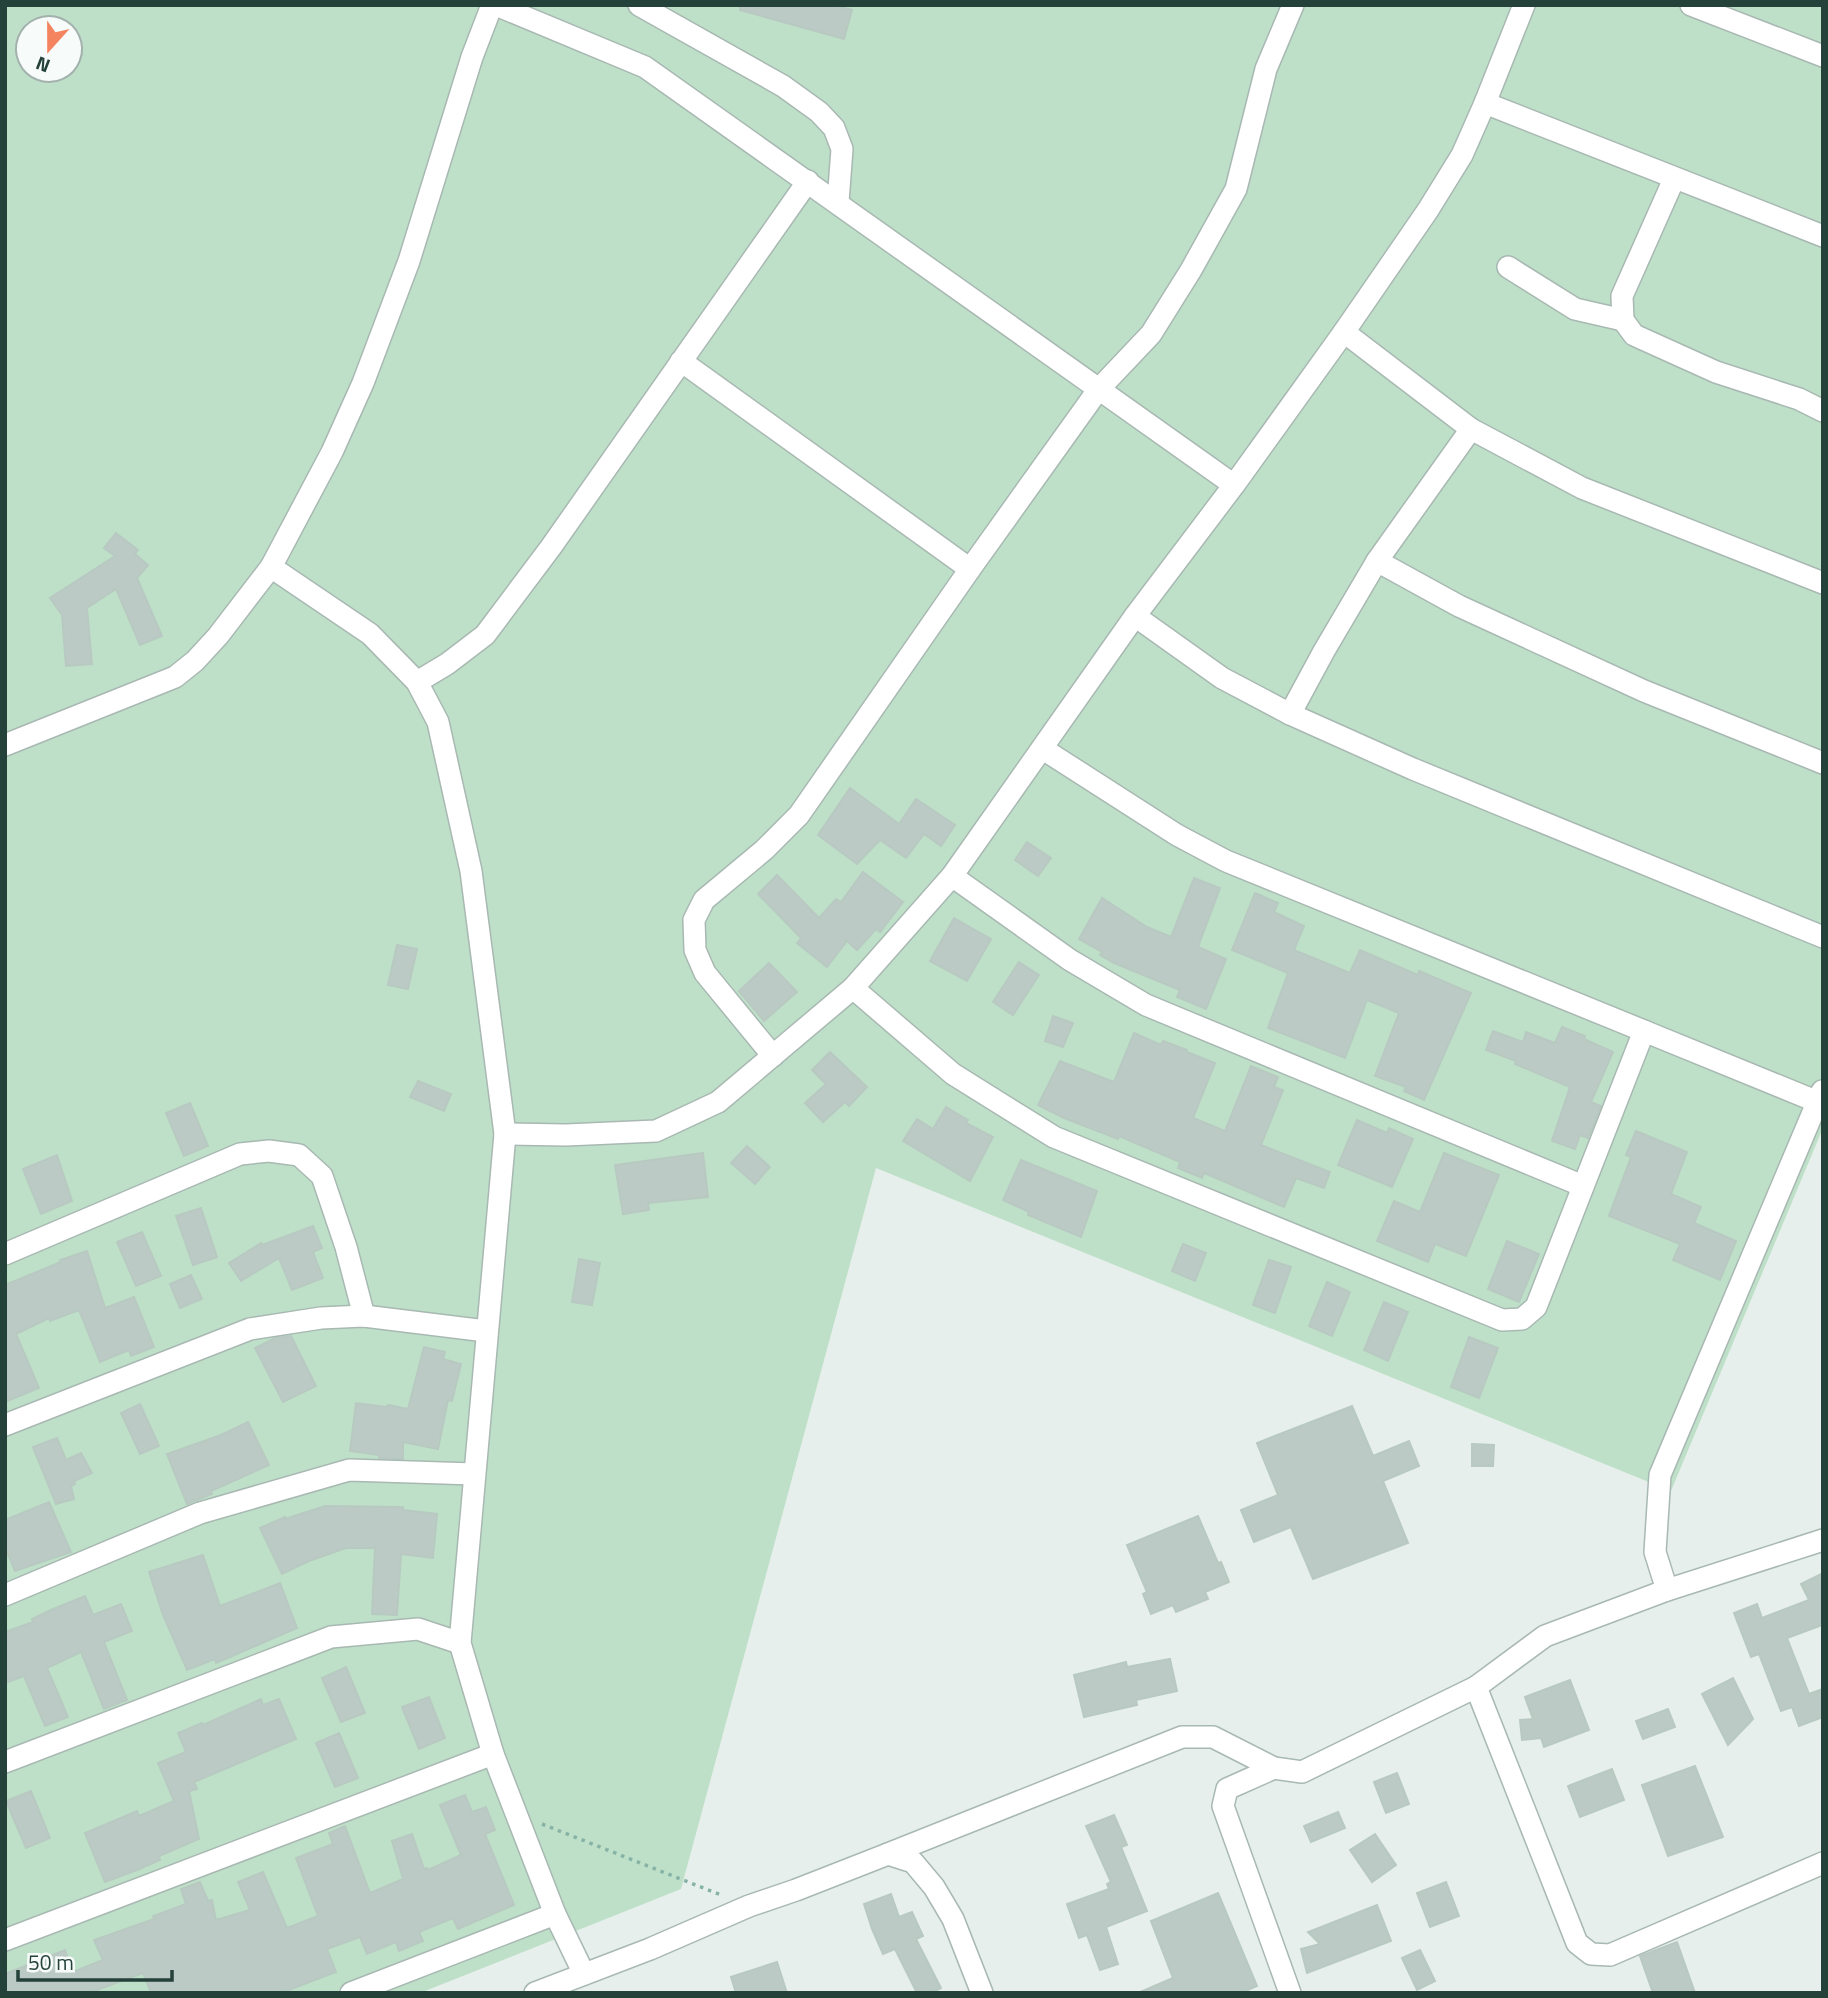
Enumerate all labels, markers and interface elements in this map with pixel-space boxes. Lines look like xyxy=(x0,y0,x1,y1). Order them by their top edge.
north arrow xyxy=(14,14,84,84)
text: N xyxy=(31,49,54,81)
scale bar xyxy=(18,1938,172,1982)
text: 50 m xyxy=(28,1946,74,1978)

